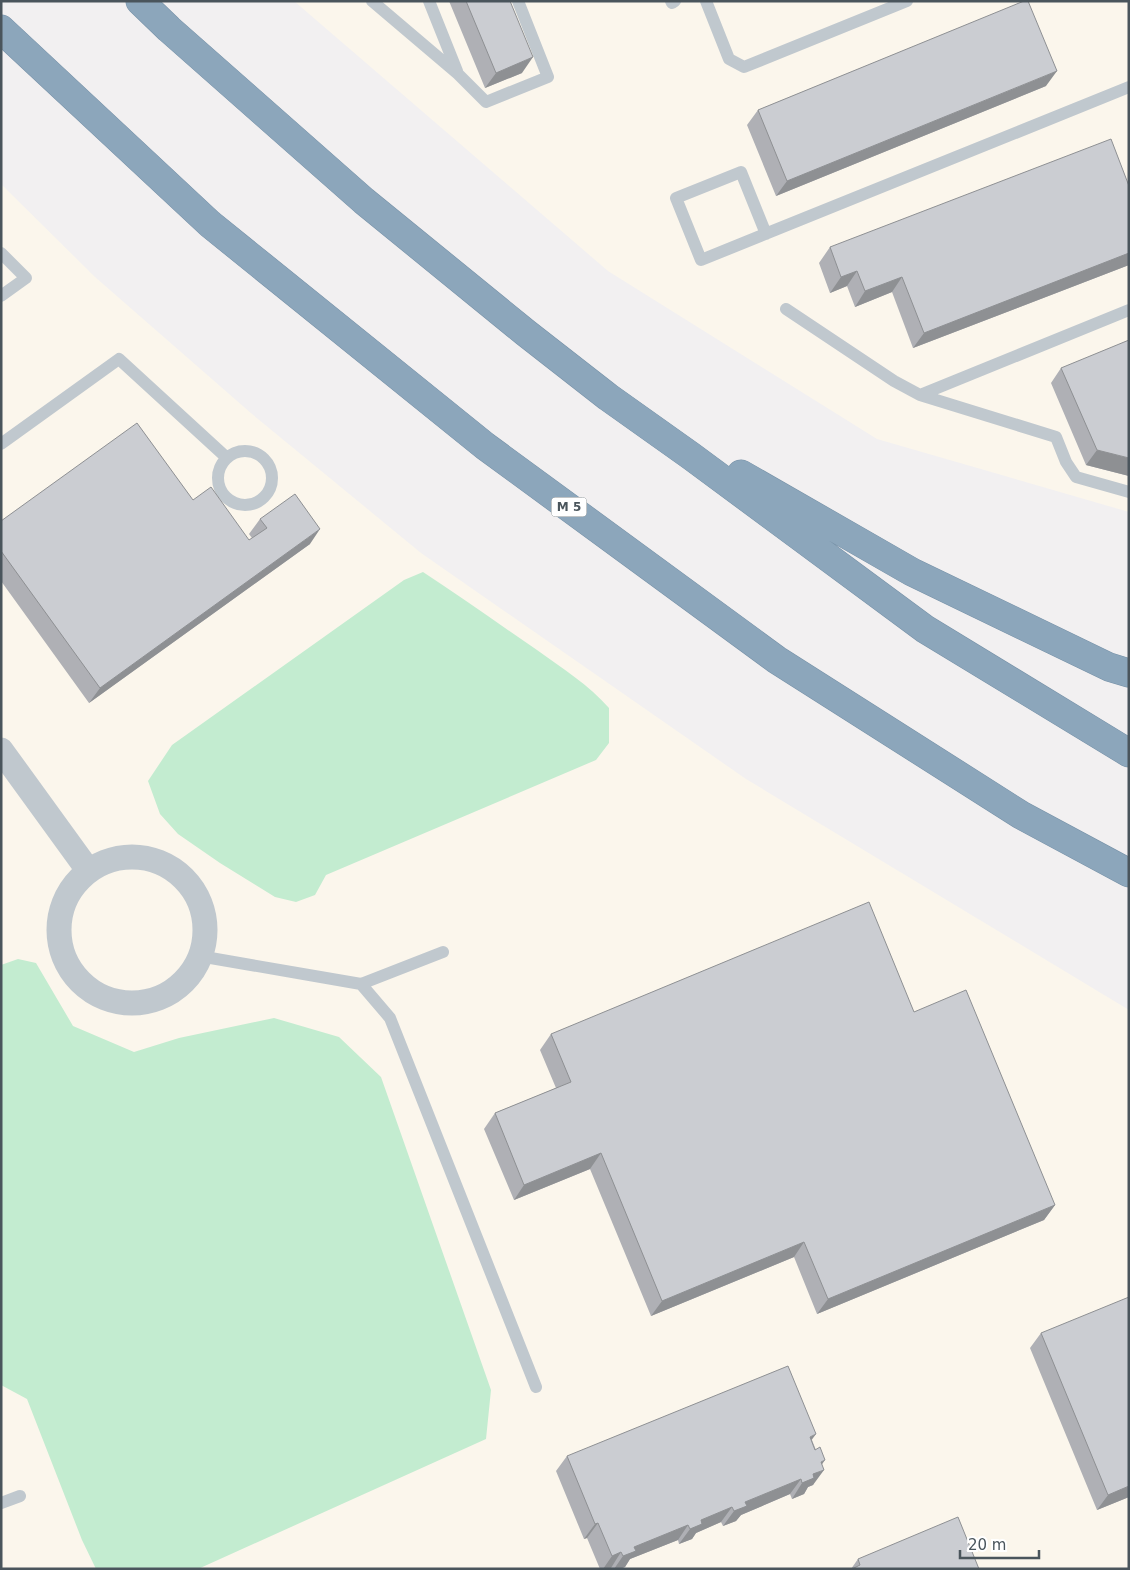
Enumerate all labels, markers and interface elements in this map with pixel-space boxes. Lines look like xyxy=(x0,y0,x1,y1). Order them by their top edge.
road number: M 5 xyxy=(552,498,586,516)
scale bar xyxy=(960,1528,1039,1560)
text: 20 m xyxy=(968,1536,1006,1554)

